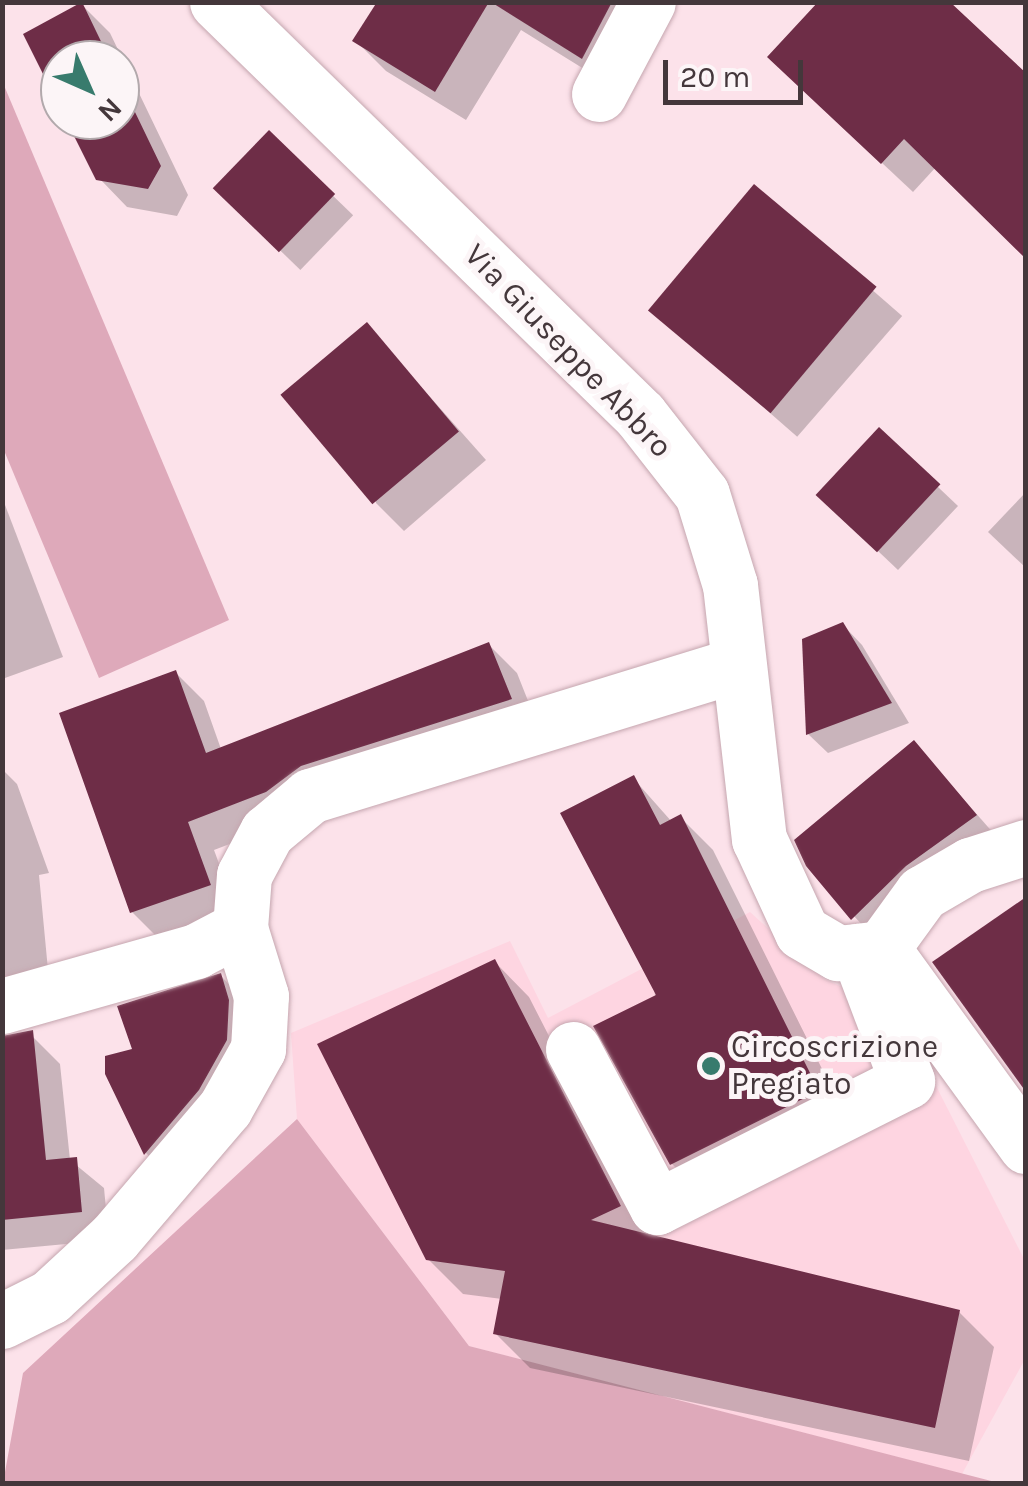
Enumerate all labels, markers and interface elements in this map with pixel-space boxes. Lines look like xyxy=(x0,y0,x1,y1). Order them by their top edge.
north arrow xyxy=(40,40,140,140)
scale bar xyxy=(668,40,808,102)
text: 20 m xyxy=(680,59,750,95)
text: N xyxy=(91,91,129,129)
street label: Via Giuseppe Abbro xyxy=(456,236,680,466)
place label: Circoscrizione Pregiato xyxy=(731,1029,938,1104)
marker: Circoscrizione Pregiato xyxy=(700,1055,722,1077)

